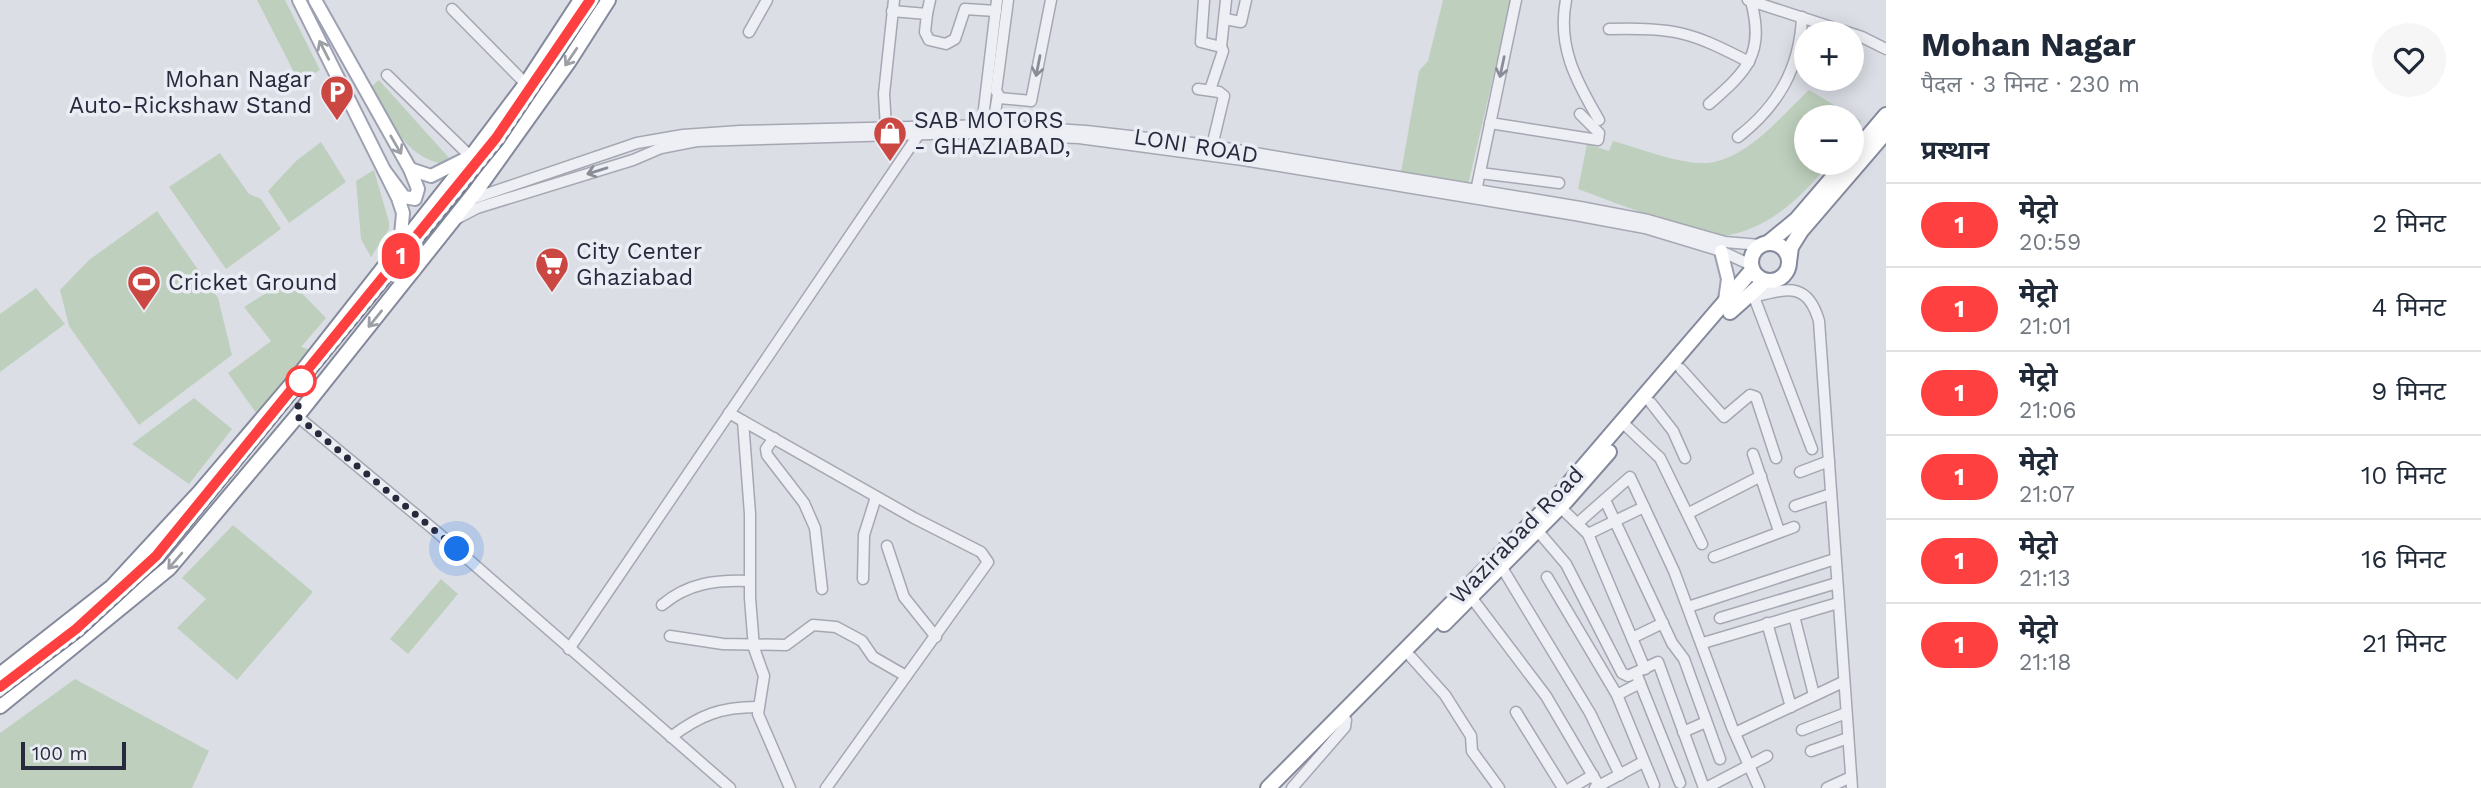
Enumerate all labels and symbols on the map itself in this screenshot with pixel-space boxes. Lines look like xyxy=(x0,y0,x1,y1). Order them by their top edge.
one-way arrow xyxy=(317,40,331,61)
one-way arrow xyxy=(564,47,578,66)
one-way arrow xyxy=(1031,54,1044,77)
one-way arrow xyxy=(1494,55,1508,78)
place label: Mohan Nagar Auto-Rickshaw Stand xyxy=(69,66,312,119)
parking icon: Mohan Nagar Auto-Rickshaw Stand xyxy=(318,73,356,122)
place label: SAB MOTORS - GHAZIABAD, xyxy=(914,107,1071,160)
shop icon: SAB MOTORS - GHAZIABAD, xyxy=(871,114,909,163)
street label: LONI ROAD xyxy=(1132,123,1260,169)
one-way arrow xyxy=(389,134,403,154)
one-way arrow xyxy=(586,165,608,178)
line badge: 1 xyxy=(378,233,424,279)
place label: City Center Ghaziabad xyxy=(576,238,702,291)
supermarket icon: City Center Ghaziabad xyxy=(533,245,571,294)
sports icon: Cricket Ground xyxy=(125,263,163,312)
place label: Cricket Ground xyxy=(168,269,338,296)
one-way arrow xyxy=(368,309,383,327)
unlabelled marker xyxy=(286,366,316,396)
street label: Wazirabad Road xyxy=(1445,461,1589,609)
your location xyxy=(439,531,474,566)
one-way arrow xyxy=(167,552,184,569)
scale bar xyxy=(21,739,126,771)

